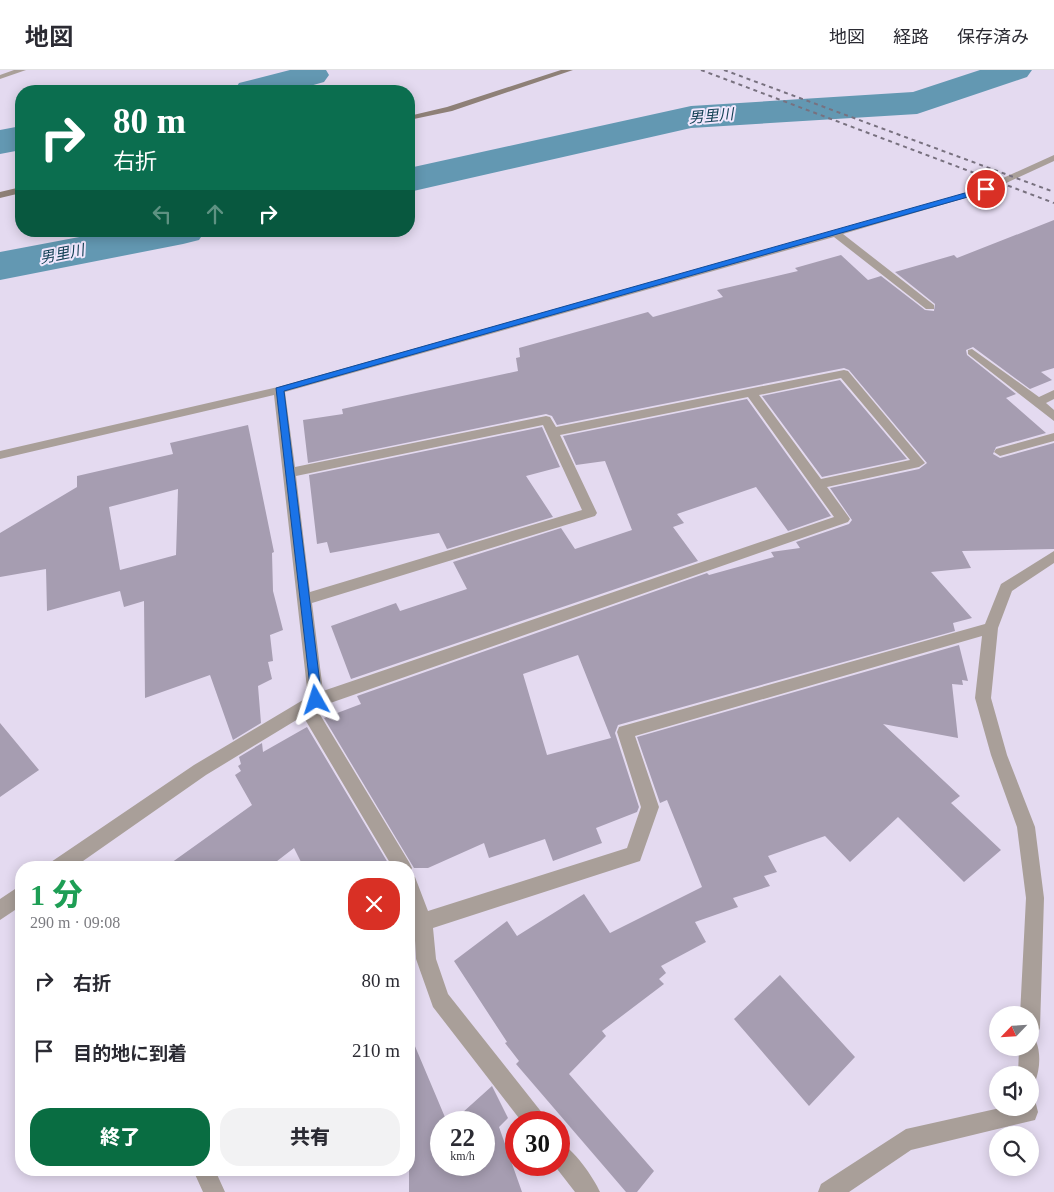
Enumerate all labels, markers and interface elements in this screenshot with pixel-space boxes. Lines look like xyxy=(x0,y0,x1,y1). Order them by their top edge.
text: 地図 xyxy=(25,24,73,50)
text: 地図 xyxy=(829,27,865,47)
text: 経路 xyxy=(893,27,929,47)
text: 保存済み xyxy=(957,27,1029,47)
text: 80 m xyxy=(113,102,186,141)
icon: right xyxy=(30,105,95,170)
water label: 男里川 xyxy=(688,106,736,126)
text: 右折 xyxy=(113,149,157,174)
pin xyxy=(965,168,1007,210)
icon: arrive xyxy=(972,175,1000,203)
icon: left xyxy=(148,200,176,228)
icon: ahead xyxy=(201,200,229,228)
icon: right xyxy=(254,200,282,228)
water label: 男里川 xyxy=(38,241,88,266)
position arrow xyxy=(289,673,341,725)
text: 1 分 xyxy=(30,878,83,911)
button: close xyxy=(348,878,400,930)
text: 290 m · 09:08 xyxy=(30,914,120,931)
icon: right xyxy=(30,967,58,995)
text: 80 m xyxy=(361,970,400,991)
text: 右折 xyxy=(73,973,111,994)
north arrow xyxy=(989,1006,1039,1056)
map controls xyxy=(989,1006,1039,1176)
icon: arrive xyxy=(30,1037,58,1065)
text: 210 m xyxy=(352,1040,400,1061)
text: 目的地に到着 xyxy=(73,1043,187,1064)
button: sound xyxy=(989,1066,1039,1116)
button: 終了 xyxy=(30,1108,210,1166)
button: 共有 xyxy=(220,1108,400,1166)
speed limit sign: 30 xyxy=(505,1111,570,1176)
text: 22 xyxy=(450,1124,475,1151)
button: search xyxy=(989,1126,1039,1176)
text: km/h xyxy=(450,1149,475,1163)

